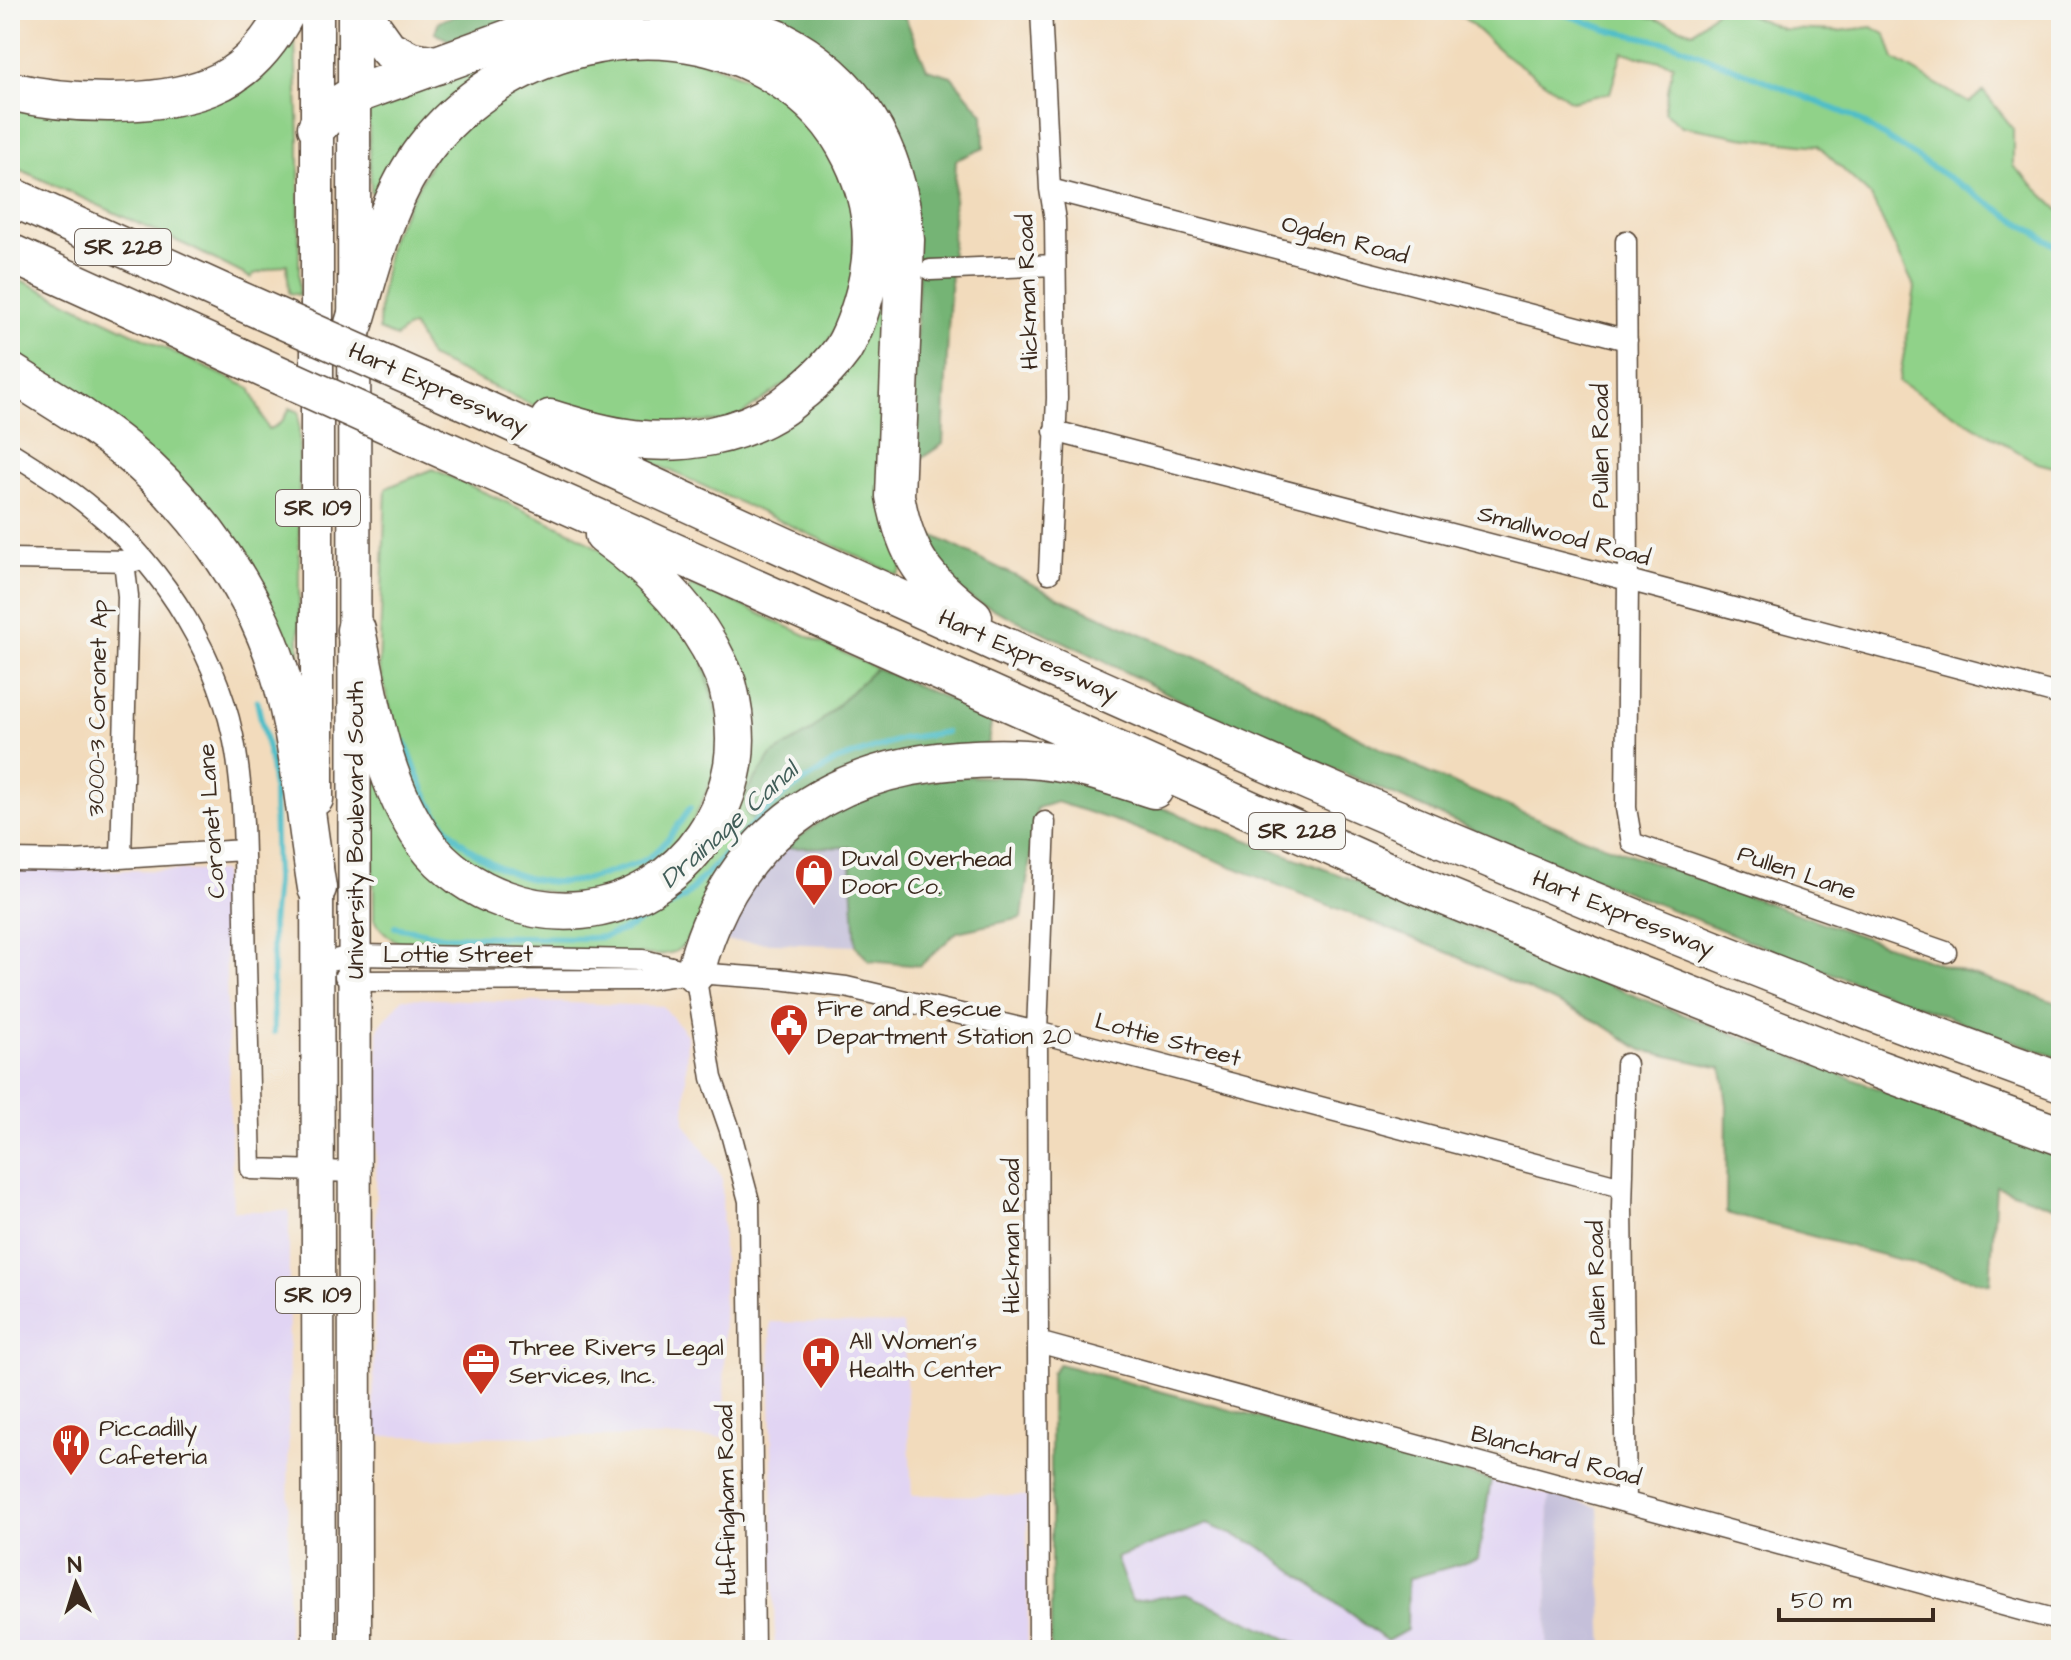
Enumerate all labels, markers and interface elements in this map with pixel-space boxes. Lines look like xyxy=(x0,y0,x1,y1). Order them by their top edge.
street label: Ogden Road xyxy=(1277,207,1412,274)
street label: Hickman Road xyxy=(1008,214,1048,370)
road number: SR 228 xyxy=(75,229,171,265)
street label: Hart Expressway xyxy=(342,334,533,445)
street label: Pullen Road xyxy=(1584,384,1618,508)
road number: SR 109 xyxy=(276,490,360,526)
street label: Smallwood Road xyxy=(1474,497,1654,575)
street label: 3000-3 Coronet Ap xyxy=(79,599,117,817)
street label: Hart Expressway xyxy=(932,601,1123,712)
street label: University Boulevard South xyxy=(339,681,374,979)
street label: Coronet Lane xyxy=(190,742,234,900)
water label: Drainage Canal xyxy=(652,751,809,897)
road number: SR 228 xyxy=(1249,813,1345,849)
street label: Pullen Lane xyxy=(1733,837,1861,909)
place label: Duval Overhead Door Co. xyxy=(842,842,1012,904)
shop icon: Duval Overhead Door Co. xyxy=(793,852,835,907)
street label: Hart Expressway xyxy=(1527,862,1719,967)
street label: Lottie Street xyxy=(383,938,533,972)
place label: Fire and Rescue Department Station 20 xyxy=(817,992,1072,1054)
public building icon: Fire and Rescue Department Station 20 xyxy=(768,1002,810,1057)
street label: Lottie Street xyxy=(1091,1004,1245,1076)
street label: Hickman Road xyxy=(995,1158,1029,1314)
street label: Pullen Road xyxy=(1579,1220,1615,1346)
road number: SR 109 xyxy=(276,1277,360,1313)
place label: All Women's Health Center xyxy=(849,1325,1002,1387)
place label: Three Rivers Legal Services, Inc. xyxy=(509,1331,724,1393)
hospital icon: All Women's Health Center xyxy=(800,1335,842,1390)
office icon: Three Rivers Legal Services, Inc. xyxy=(460,1341,502,1396)
street label: Huffingham Road xyxy=(708,1404,747,1596)
place label: Piccadilly Cafeteria xyxy=(99,1412,207,1474)
street label: Blanchard Road xyxy=(1467,1417,1645,1495)
restaurant icon: Piccadilly Cafeteria xyxy=(50,1422,92,1477)
north arrow xyxy=(36,1544,116,1624)
text: N xyxy=(67,1550,83,1581)
scale bar xyxy=(1779,1572,1933,1622)
text: 50 m xyxy=(1791,1584,1852,1618)

